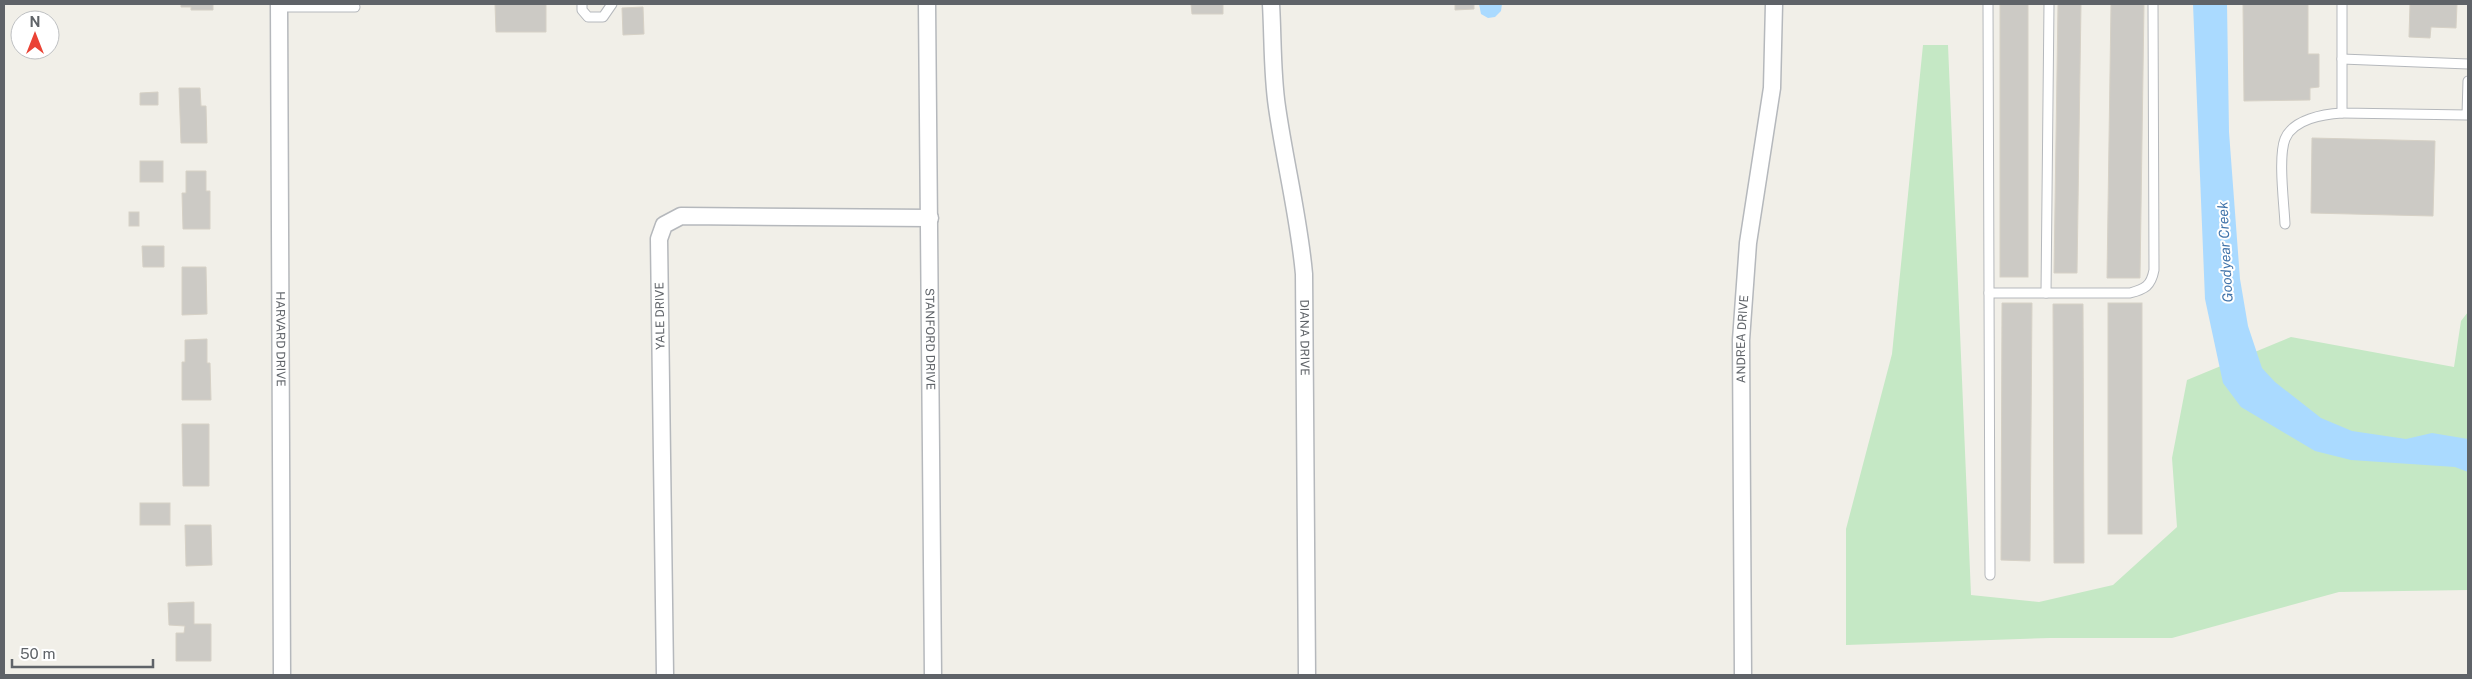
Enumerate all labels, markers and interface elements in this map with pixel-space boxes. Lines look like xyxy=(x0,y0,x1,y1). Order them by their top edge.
north arrow xyxy=(10,10,60,60)
text: N xyxy=(30,14,40,30)
water label: Goodyear Creek xyxy=(2214,201,2236,303)
street label: YALE DRIVE xyxy=(652,282,668,350)
street label: STANFORD DRIVE xyxy=(923,288,937,390)
street label: HARVARD DRIVE xyxy=(273,291,288,387)
street label: ANDREA DRIVE xyxy=(1734,294,1751,383)
street label: DIANA DRIVE xyxy=(1297,299,1312,376)
scale bar xyxy=(12,636,154,668)
text: 50 m xyxy=(20,645,55,662)

